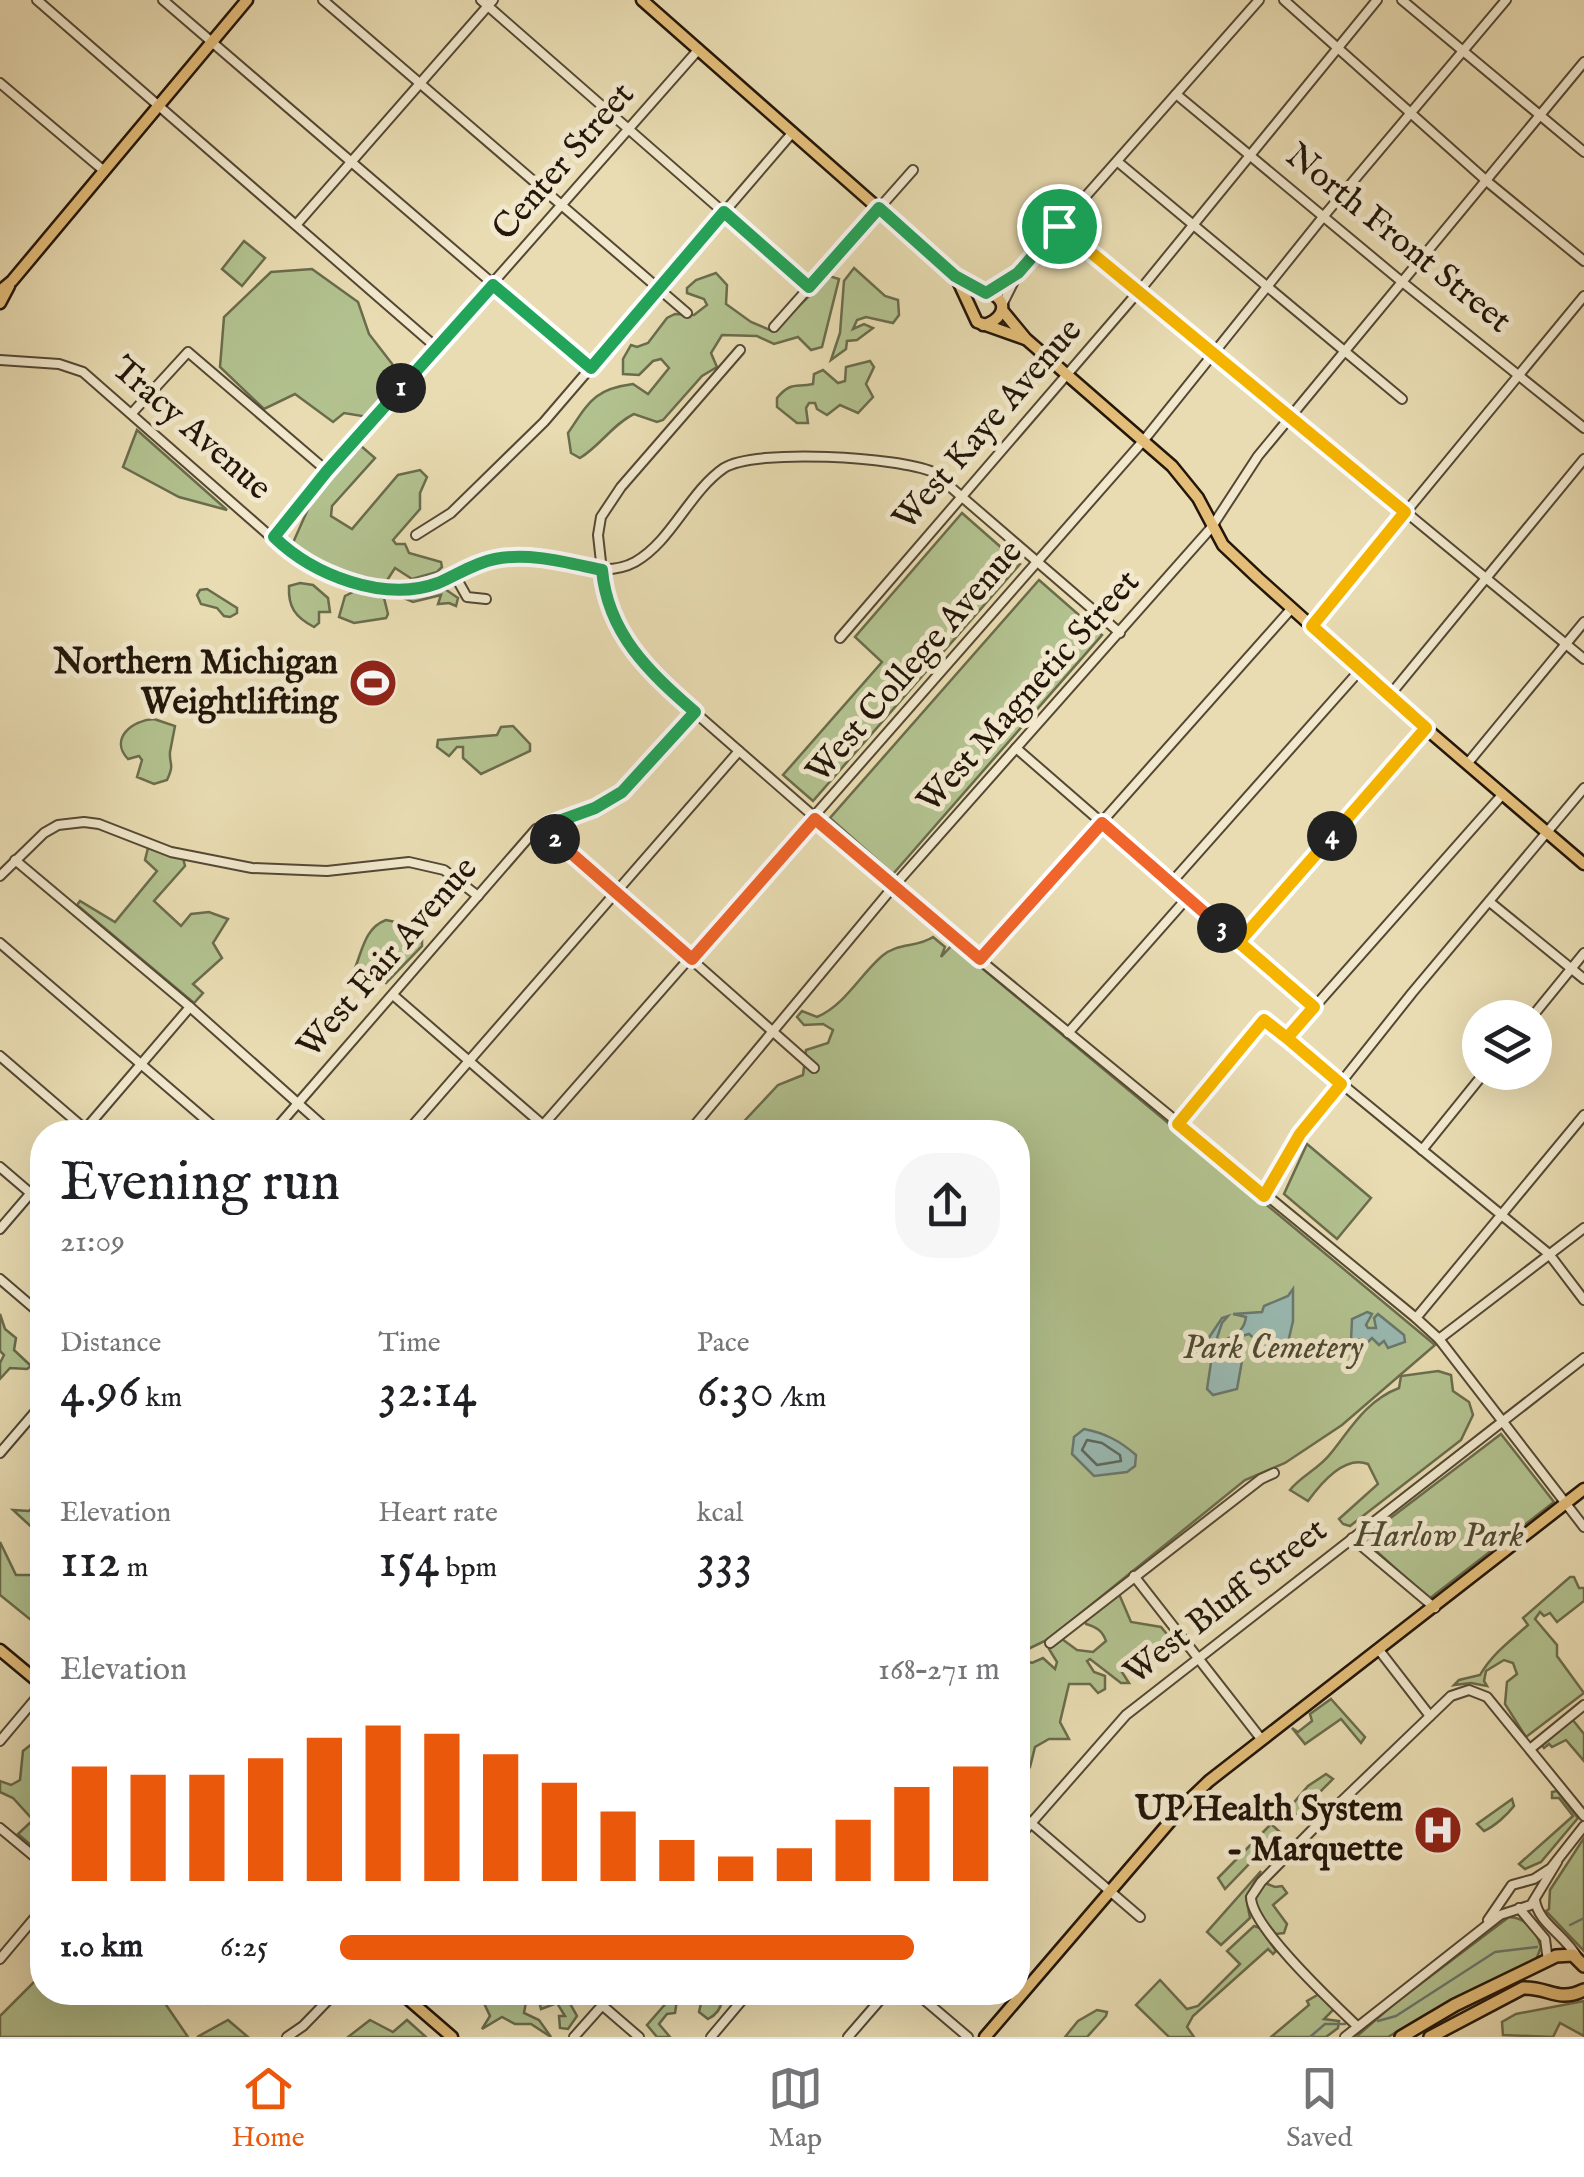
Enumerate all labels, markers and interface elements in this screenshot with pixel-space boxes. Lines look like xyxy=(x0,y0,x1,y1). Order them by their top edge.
street label: Center Street xyxy=(483,74,645,250)
street label: North Front Street xyxy=(1276,134,1520,344)
pin xyxy=(1017,184,1102,269)
icon: arrive xyxy=(1032,199,1087,254)
street label: West Kaye Avenue xyxy=(883,309,1093,541)
street label: Tracy Avenue xyxy=(102,347,280,511)
pin: 1 xyxy=(376,363,426,413)
text: 1 xyxy=(396,370,406,405)
street label: West College Avenue xyxy=(797,531,1033,793)
street label: West Magnetic Street xyxy=(908,561,1150,823)
place label: Northern Michigan Weightlifting xyxy=(52,641,339,726)
sports icon: Northern Michigan Weightlifting xyxy=(347,657,399,709)
pin: 4 xyxy=(1307,811,1357,861)
pin: 2 xyxy=(530,814,580,864)
text: 4 xyxy=(1325,818,1339,853)
text: 2 xyxy=(548,821,562,856)
street label: West Fair Avenue xyxy=(288,848,488,1068)
pin: 3 xyxy=(1197,903,1247,953)
text: 3 xyxy=(1217,910,1227,945)
map controls xyxy=(1462,1000,1552,1090)
button: layers xyxy=(1462,1000,1552,1090)
text: Evening run xyxy=(60,1149,340,1219)
button: share xyxy=(895,1153,1000,1258)
text: 21:09 xyxy=(60,1222,125,1263)
text: Distance xyxy=(60,1326,161,1361)
text: Time xyxy=(378,1326,441,1361)
text: Pace xyxy=(697,1326,750,1361)
park label: Park Cemetery xyxy=(1183,1326,1364,1371)
text: 4.96 xyxy=(60,1361,139,1424)
text: 32:14 xyxy=(378,1361,477,1424)
text: 6:30 xyxy=(697,1361,774,1424)
text: km xyxy=(139,1381,182,1416)
text: /km xyxy=(774,1381,826,1416)
text: Elevation xyxy=(60,1496,171,1531)
text: Heart rate xyxy=(378,1496,498,1531)
text: kcal xyxy=(697,1496,743,1531)
street label: West Bluff Street xyxy=(1115,1509,1337,1695)
park label: Harlow Park xyxy=(1353,1514,1524,1559)
text: 112 xyxy=(60,1531,121,1594)
text: 154 xyxy=(378,1531,439,1594)
text: 333 xyxy=(697,1531,753,1594)
text: m xyxy=(121,1551,148,1586)
text: bpm xyxy=(439,1551,497,1586)
text: Elevation xyxy=(60,1650,187,1691)
text: 168–271 m xyxy=(878,1650,1000,1691)
place label: UP Health System - Marquette xyxy=(1135,1788,1403,1873)
hospital icon: UP Health System - Marquette xyxy=(1412,1804,1464,1856)
text: 1.0 km xyxy=(60,1927,143,1968)
text: 6:25 xyxy=(220,1927,268,1968)
tab: Home xyxy=(232,2061,305,2156)
tab: Map xyxy=(768,2061,823,2156)
tab: Saved xyxy=(1286,2061,1352,2156)

